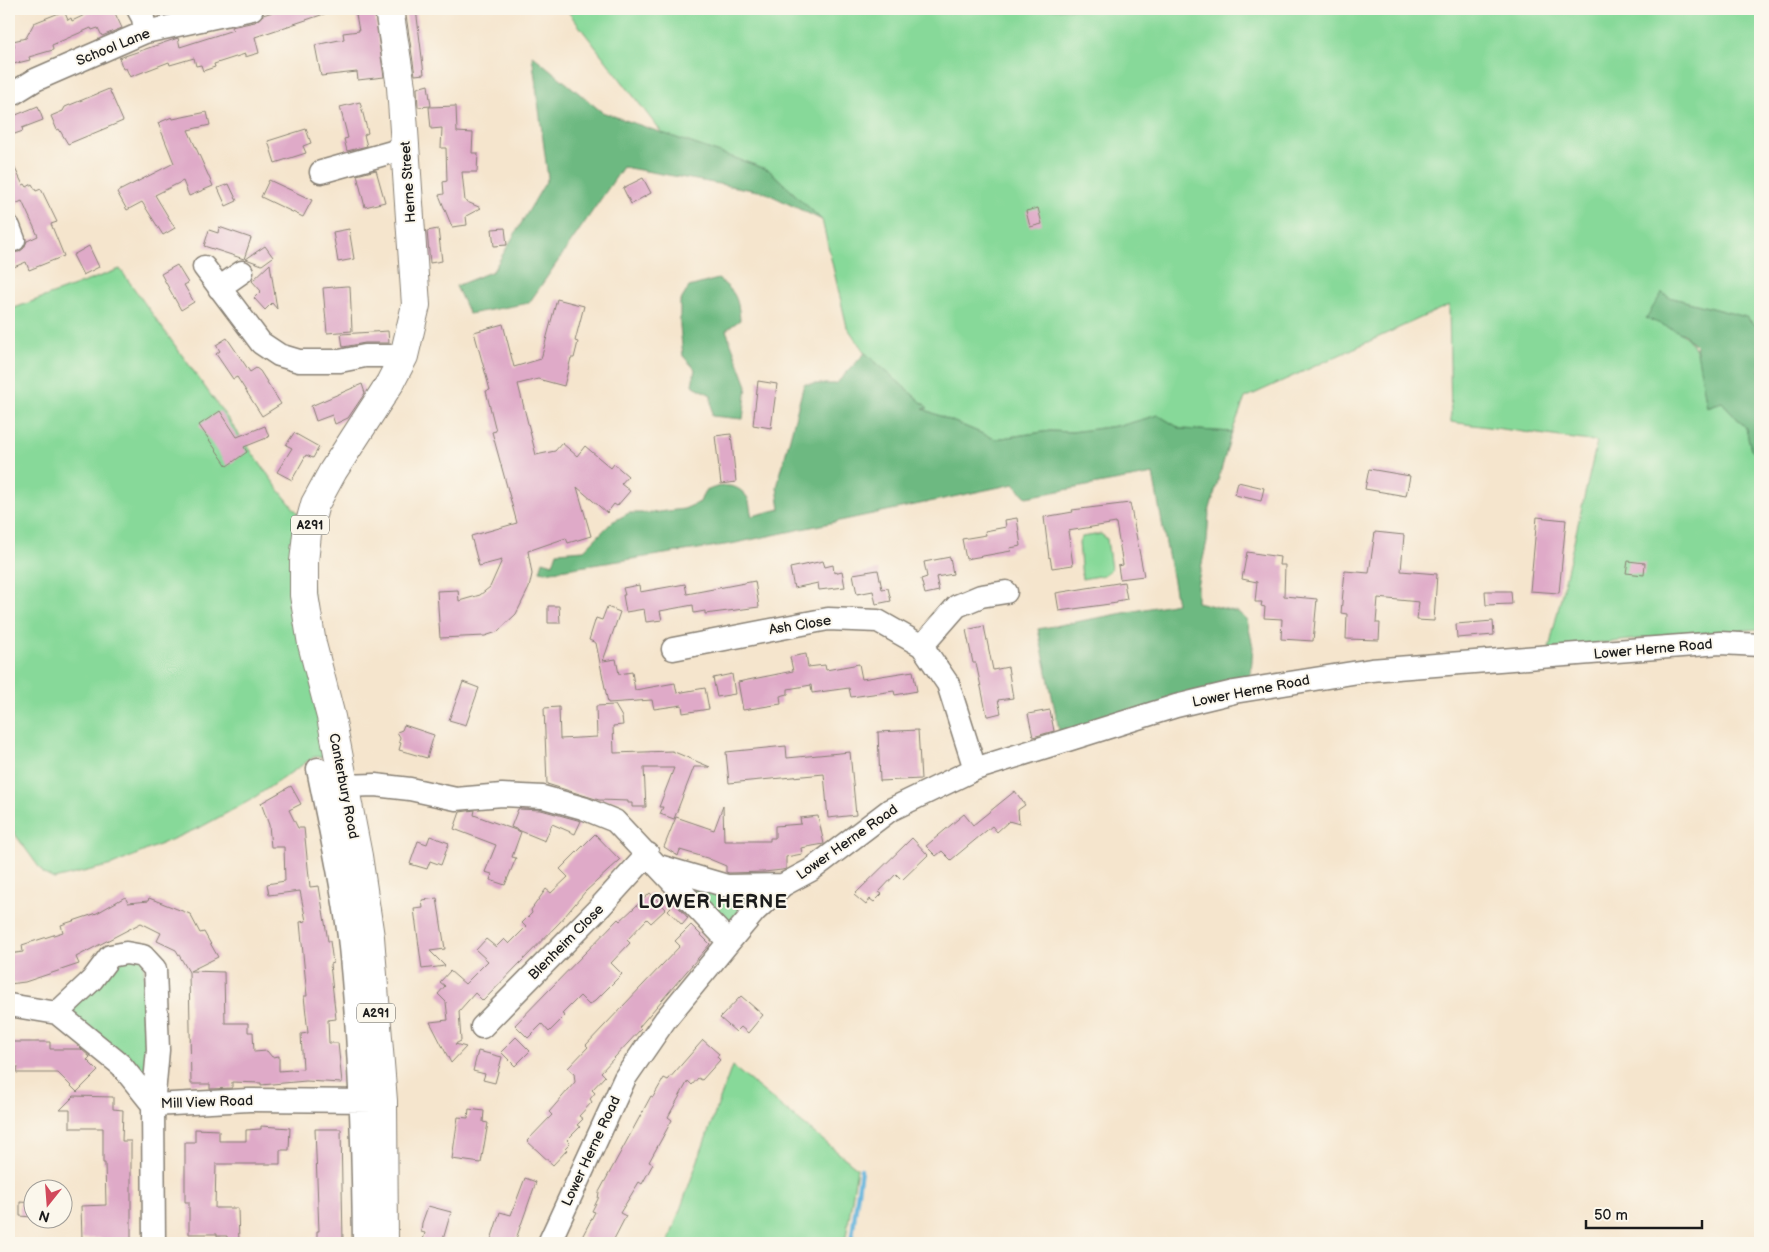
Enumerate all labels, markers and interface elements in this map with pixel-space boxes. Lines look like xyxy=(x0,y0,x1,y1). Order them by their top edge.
street label: School Lane xyxy=(74,24,152,70)
street label: Herne Street xyxy=(397,140,419,223)
road number: A291 xyxy=(291,516,329,534)
street label: Ash Close xyxy=(768,612,832,638)
street label: Lower Herne Road xyxy=(1593,635,1713,663)
street label: Lower Herne Road xyxy=(1191,671,1311,711)
street label: Canterbury Road xyxy=(325,732,363,840)
street label: Lower Herne Road xyxy=(793,801,901,883)
district label: LOWER HERNE xyxy=(638,891,788,914)
street label: Blenheim Close xyxy=(525,901,607,983)
road number: A291 xyxy=(357,1004,395,1022)
street label: Mill View Road xyxy=(161,1092,253,1112)
street label: Lower Herne Road xyxy=(558,1093,624,1209)
north arrow xyxy=(22,1180,72,1230)
scale bar xyxy=(1586,1197,1703,1229)
text: N xyxy=(37,1206,52,1226)
text: 50 m xyxy=(1594,1206,1628,1225)

